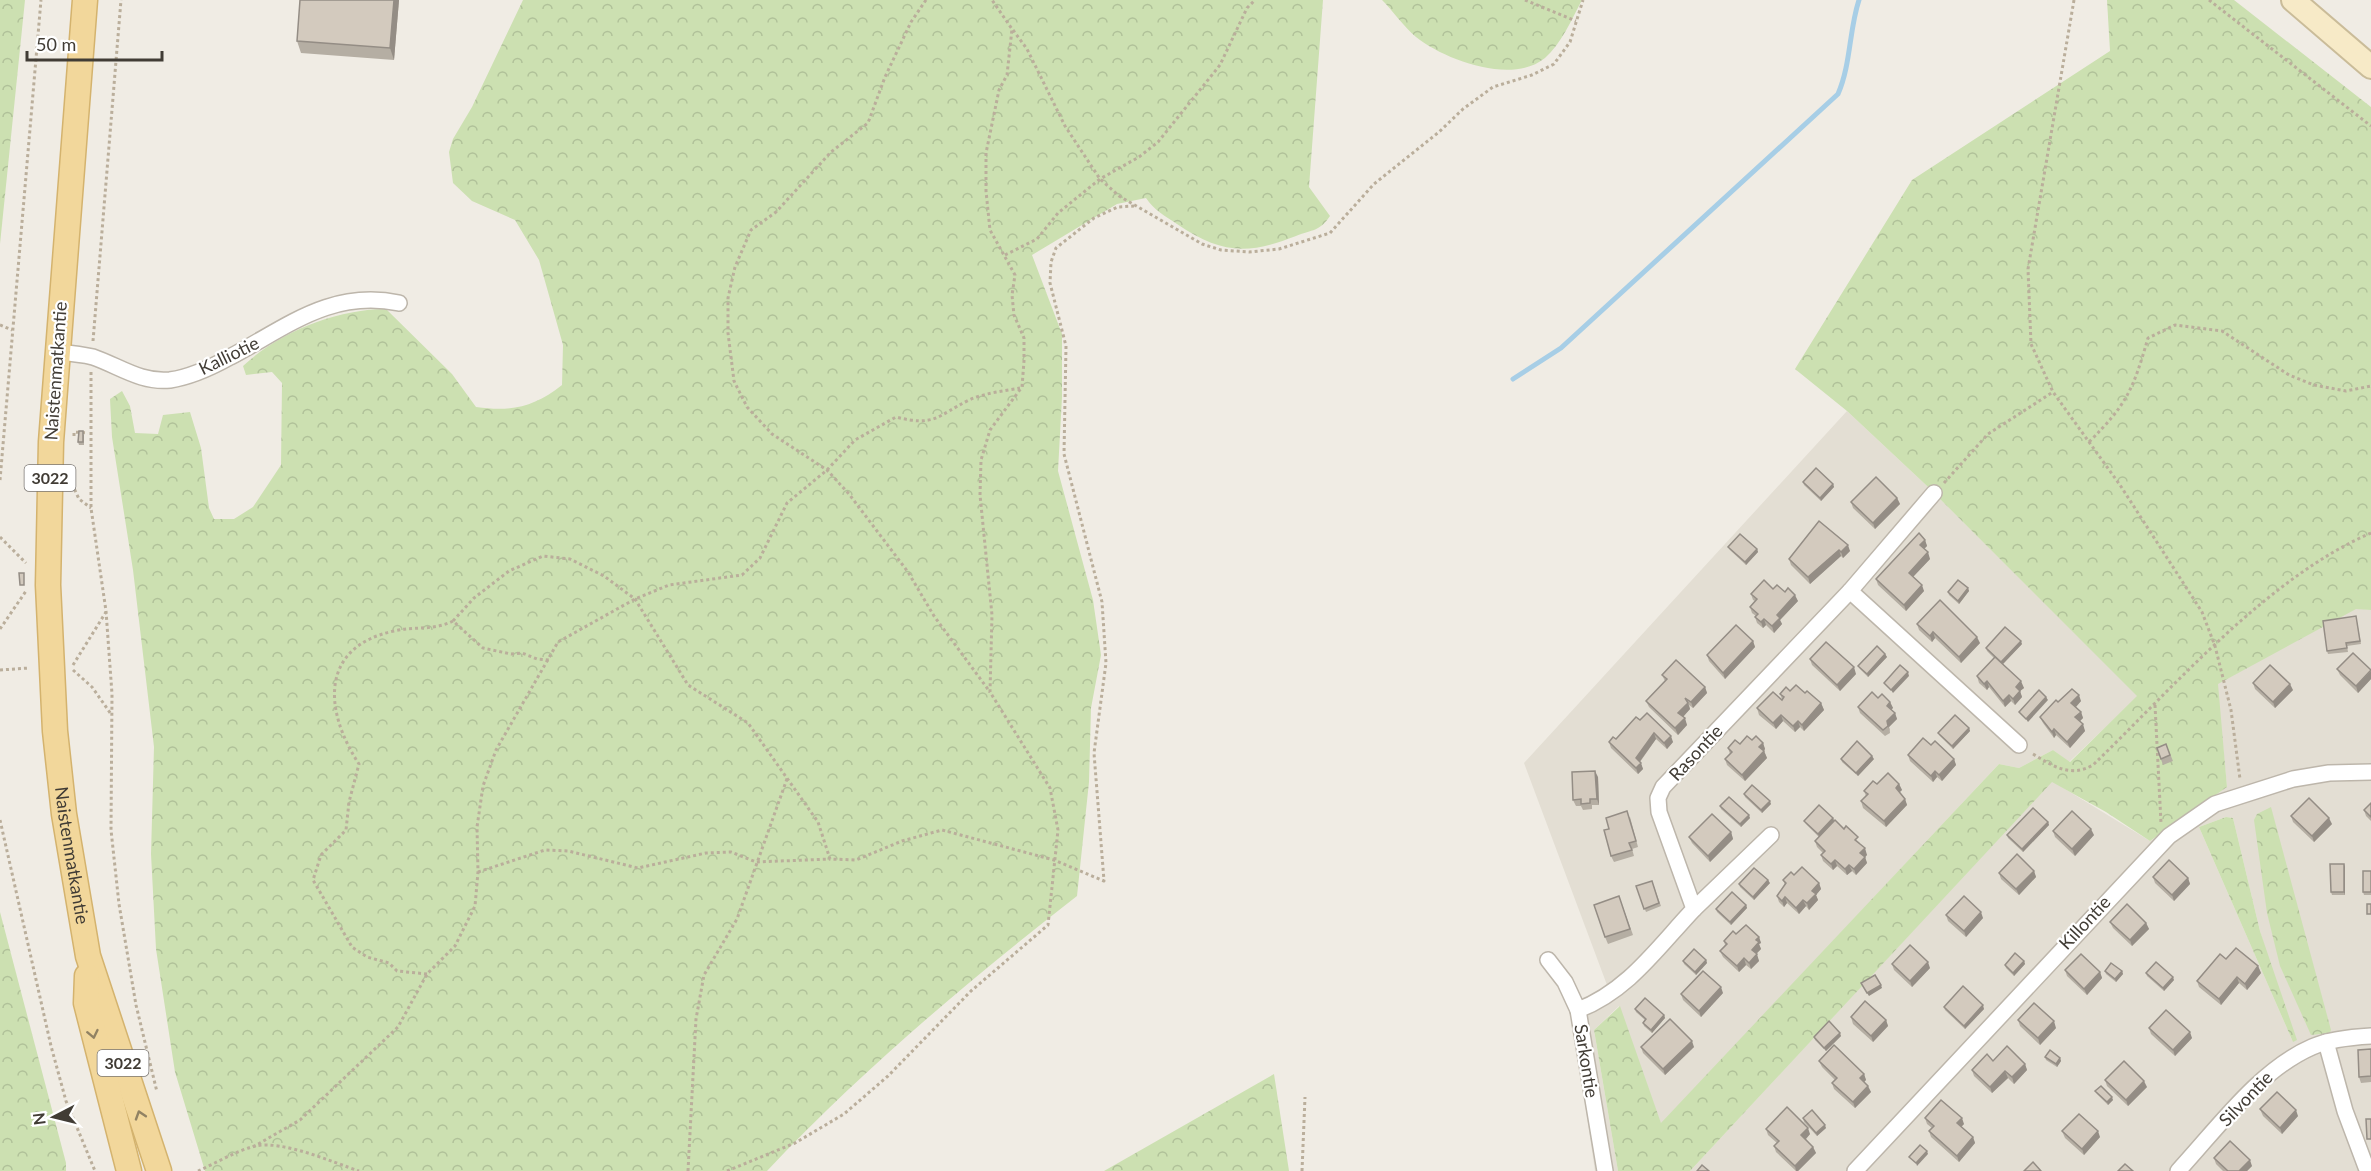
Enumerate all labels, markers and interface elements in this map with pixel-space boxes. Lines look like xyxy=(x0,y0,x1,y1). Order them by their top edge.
scale bar xyxy=(27,24,162,62)
text: 50 m xyxy=(36,33,76,55)
street label: Naistenmatkantie xyxy=(39,301,71,441)
street label: Kalliotie xyxy=(195,331,262,379)
road number: 3022 xyxy=(25,465,76,491)
street label: Rasontie xyxy=(1664,720,1727,785)
street label: Naistenmatkantie xyxy=(51,785,94,926)
street label: Killontie xyxy=(2054,891,2115,954)
street label: Sarkontie xyxy=(1570,1022,1604,1099)
one-way arrow xyxy=(86,1029,99,1039)
road number: 3022 xyxy=(98,1050,148,1076)
street label: Silvontie xyxy=(2214,1066,2277,1130)
north arrow xyxy=(24,1087,84,1147)
one-way arrow xyxy=(135,1110,148,1121)
text: N xyxy=(28,1112,49,1126)

